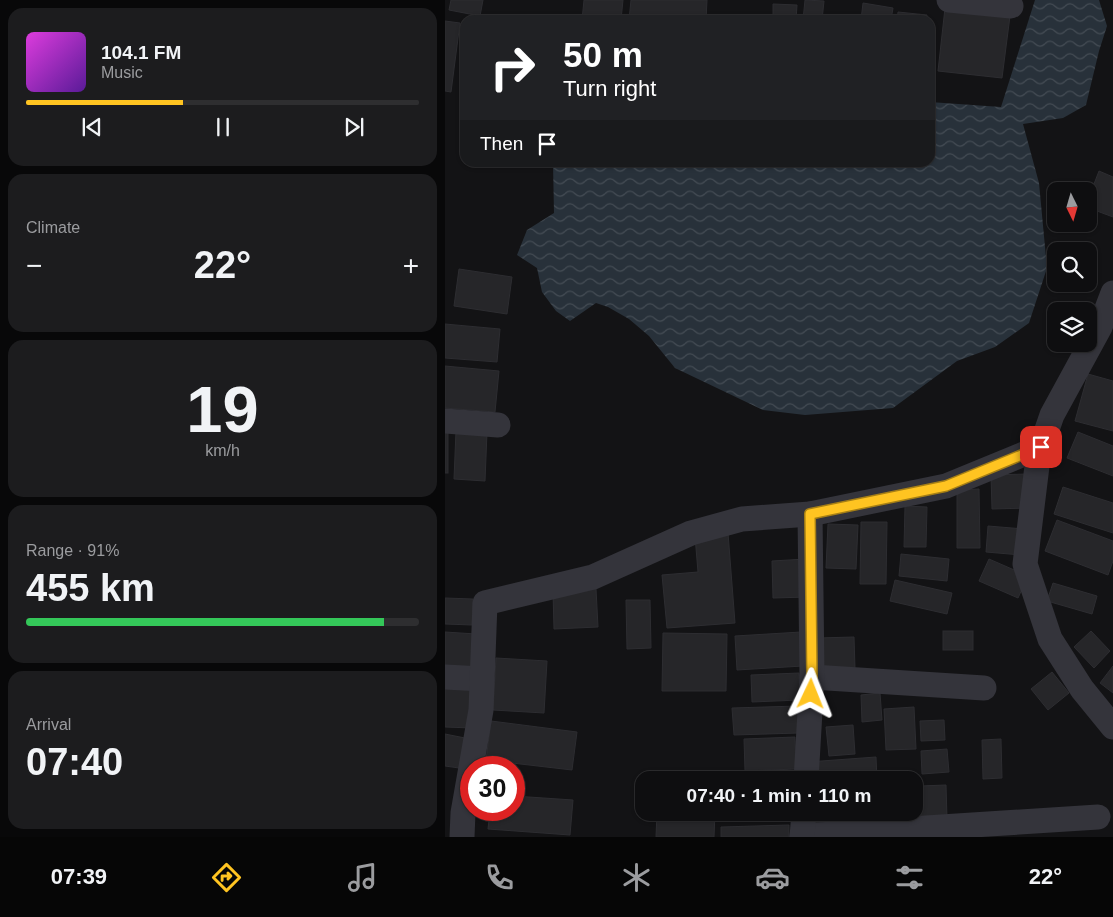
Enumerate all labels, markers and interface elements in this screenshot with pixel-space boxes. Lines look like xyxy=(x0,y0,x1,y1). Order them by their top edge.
icon: right xyxy=(480,35,545,100)
text: 50 m xyxy=(563,35,643,74)
text: 104.1 FM xyxy=(101,42,181,63)
text: Music xyxy=(101,64,143,81)
text: Turn right xyxy=(563,76,656,101)
icon: previous xyxy=(78,113,106,141)
icon: pause xyxy=(209,113,237,141)
icon: next xyxy=(340,113,368,141)
icon: arrive xyxy=(533,130,561,158)
text: Then xyxy=(480,133,523,154)
north arrow xyxy=(1047,182,1097,232)
map controls xyxy=(1047,182,1097,352)
text: Climate xyxy=(26,219,80,236)
button: search xyxy=(1047,242,1097,292)
text: 22° xyxy=(194,244,251,286)
text: − xyxy=(26,250,42,281)
text: + xyxy=(403,250,419,281)
button: layers xyxy=(1047,302,1097,352)
text: 19 xyxy=(186,373,259,446)
pin xyxy=(1020,426,1062,468)
icon: arrive xyxy=(1027,433,1055,461)
text: km/h xyxy=(205,442,240,459)
text: Range · 91% xyxy=(26,542,119,559)
text: 455 km xyxy=(26,567,155,609)
position arrow xyxy=(784,667,836,719)
text: Arrival xyxy=(26,716,71,733)
text: 07:40 xyxy=(26,741,123,783)
speed limit sign: 30 xyxy=(460,756,525,821)
text: 07:40 · 1 min · 110 m xyxy=(687,785,871,806)
icon: directions xyxy=(209,860,244,895)
icon: music xyxy=(345,860,380,895)
icon: phone xyxy=(482,860,517,895)
icon: climate xyxy=(619,860,654,895)
icon: car xyxy=(755,860,790,895)
icon: filters xyxy=(892,860,927,895)
text: 07:39 xyxy=(51,864,107,889)
text: 22° xyxy=(1029,864,1062,889)

